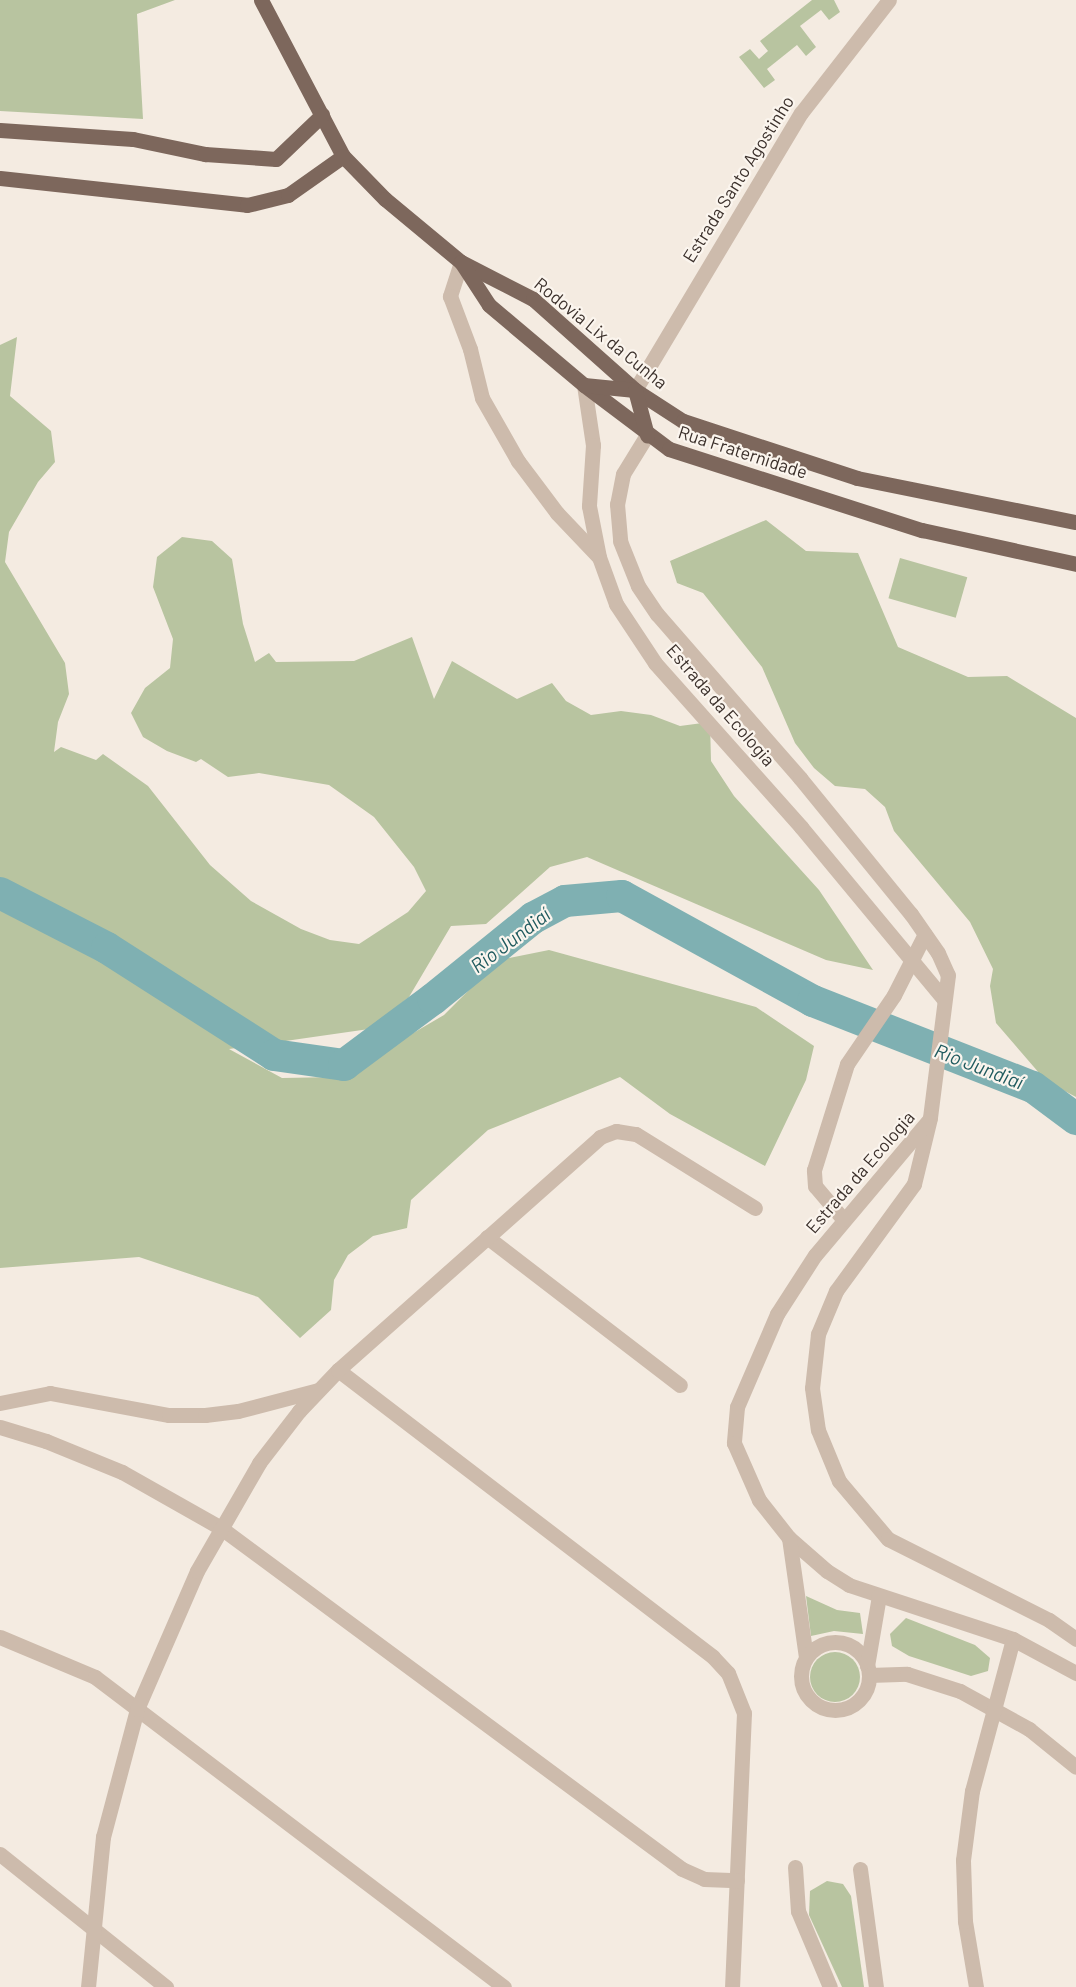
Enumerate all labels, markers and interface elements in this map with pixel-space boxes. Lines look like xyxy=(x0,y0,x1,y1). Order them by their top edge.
street label: Estrada Santo Agostinho xyxy=(678,92,798,266)
street label: Rodovia Lix da Cunha xyxy=(530,273,672,393)
street label: Rua Fraternidade xyxy=(676,421,810,483)
street label: Estrada da Ecologia xyxy=(662,640,780,770)
water label: Rio Jundiaí xyxy=(465,902,555,978)
water label: Rio Jundiaí xyxy=(931,1038,1027,1094)
street label: Estrada da Ecologia xyxy=(801,1107,919,1237)

